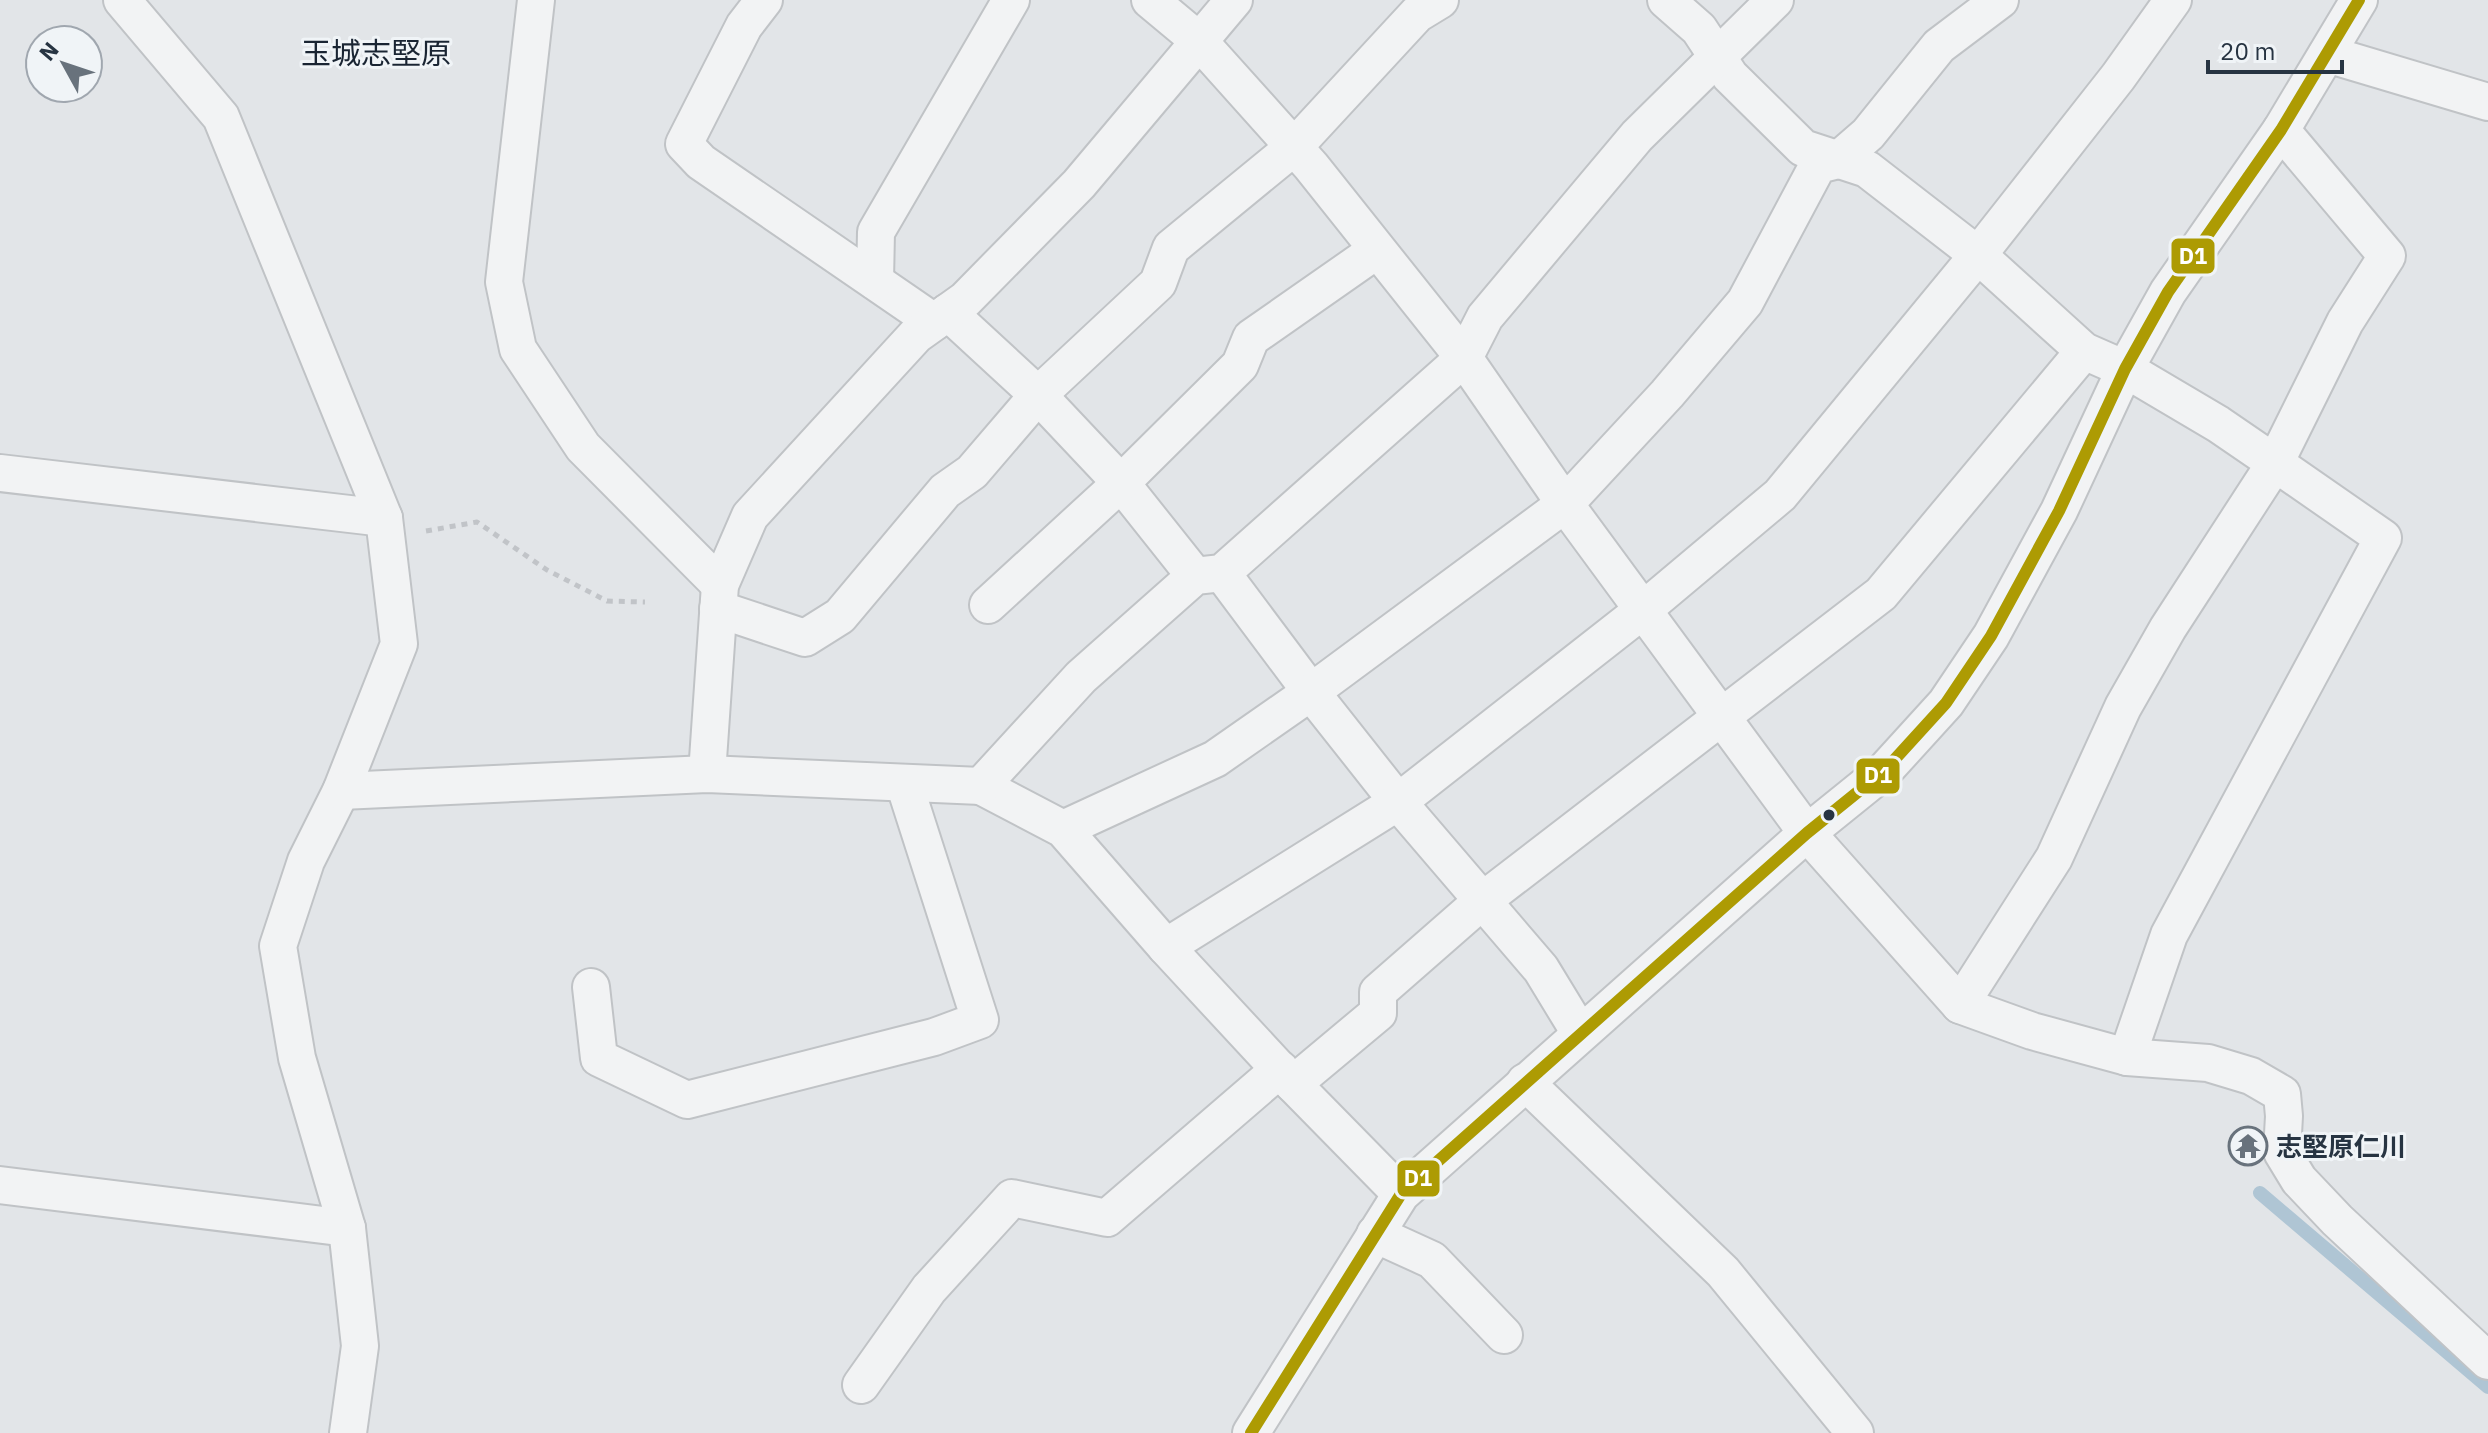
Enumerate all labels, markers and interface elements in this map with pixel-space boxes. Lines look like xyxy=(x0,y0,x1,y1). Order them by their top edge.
north arrow xyxy=(24,24,104,104)
scale bar xyxy=(2208,24,2342,74)
district label: 玉城志堅原 xyxy=(301,33,451,72)
text: N xyxy=(32,35,65,66)
text: 20 m xyxy=(2220,35,2275,67)
line badge: D1 xyxy=(2170,237,2216,275)
text: D1 xyxy=(2179,241,2207,270)
line badge: D1 xyxy=(1855,757,1901,795)
text: D1 xyxy=(1864,760,1892,789)
unlabelled marker xyxy=(1821,807,1837,823)
temple icon: 志堅原仁川 xyxy=(2227,1125,2269,1167)
place label: 志堅原仁川 xyxy=(2276,1129,2406,1163)
line badge: D1 xyxy=(1396,1159,1441,1198)
text: D1 xyxy=(1404,1163,1432,1192)

